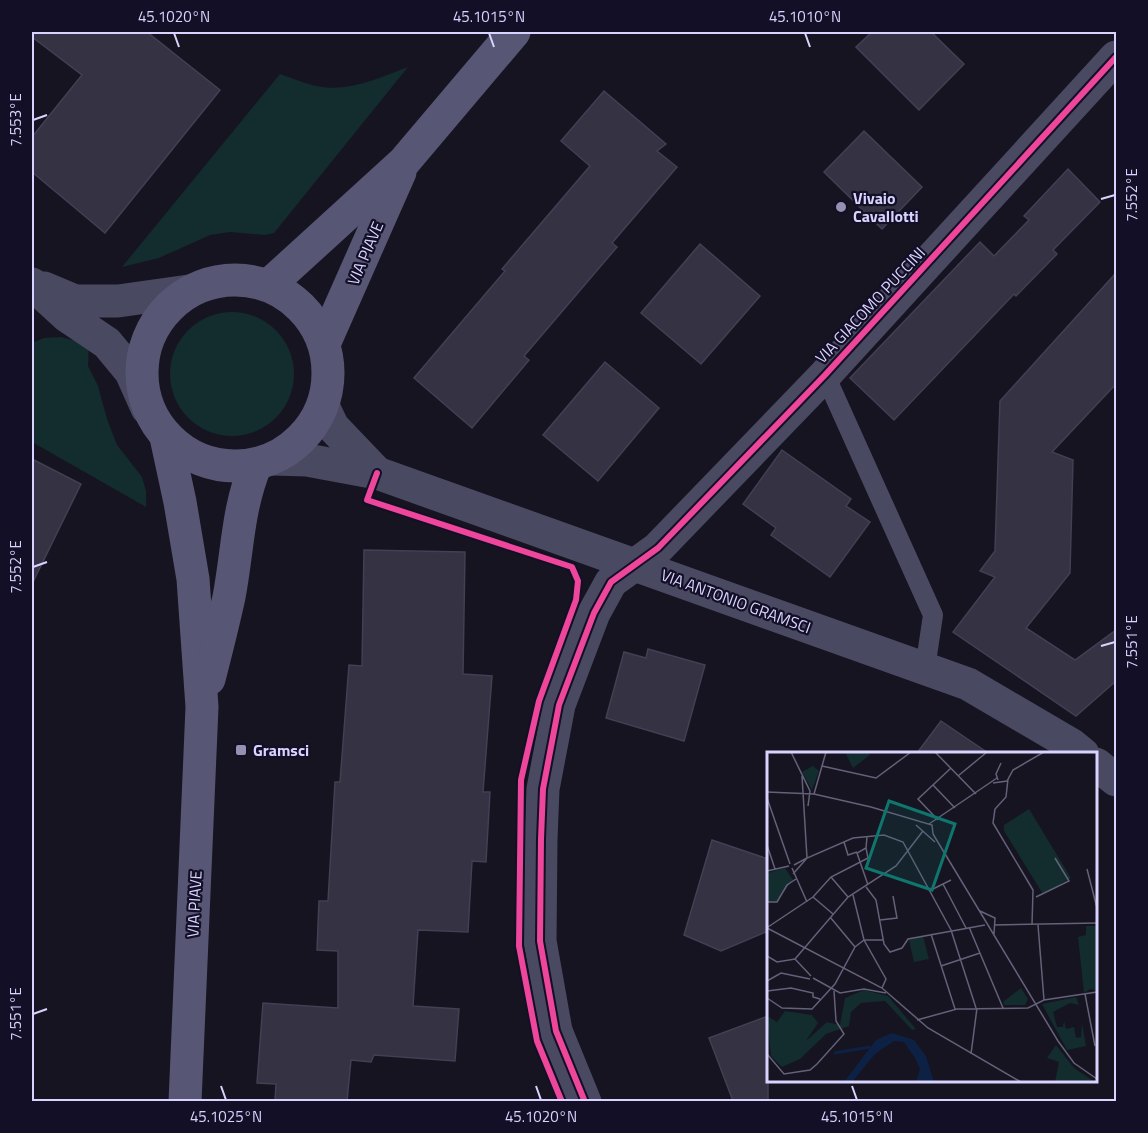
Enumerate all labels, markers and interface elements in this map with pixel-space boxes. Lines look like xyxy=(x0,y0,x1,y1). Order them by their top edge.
text: 45.1020°N xyxy=(138,5,210,28)
text: 45.1015°N xyxy=(453,5,525,28)
text: 45.1010°N xyxy=(769,5,841,28)
text: 7.553°E xyxy=(4,93,27,147)
text: 7.552°E xyxy=(1120,168,1143,222)
place label: Vivaio Cavallotti xyxy=(853,186,919,228)
marker: Vivaio Cavallotti xyxy=(834,200,848,214)
street label: VIA PIAVE xyxy=(341,217,389,289)
street label: VIA GIACOMO PUCCINI xyxy=(809,241,931,369)
text: 7.552°E xyxy=(4,540,27,594)
street label: VIA ANTONIO GRAMSCI xyxy=(658,563,814,639)
text: 7.551°E xyxy=(1120,615,1143,669)
place label: Gramsci xyxy=(253,738,309,762)
marker: Gramsci xyxy=(234,743,248,757)
inset map xyxy=(767,752,1097,1082)
street label: VIA PIAVE xyxy=(180,870,208,938)
text: 7.551°E xyxy=(4,987,27,1041)
text: 45.1025°N xyxy=(190,1105,262,1128)
text: 45.1020°N xyxy=(505,1105,577,1128)
text: 45.1015°N xyxy=(821,1105,893,1128)

